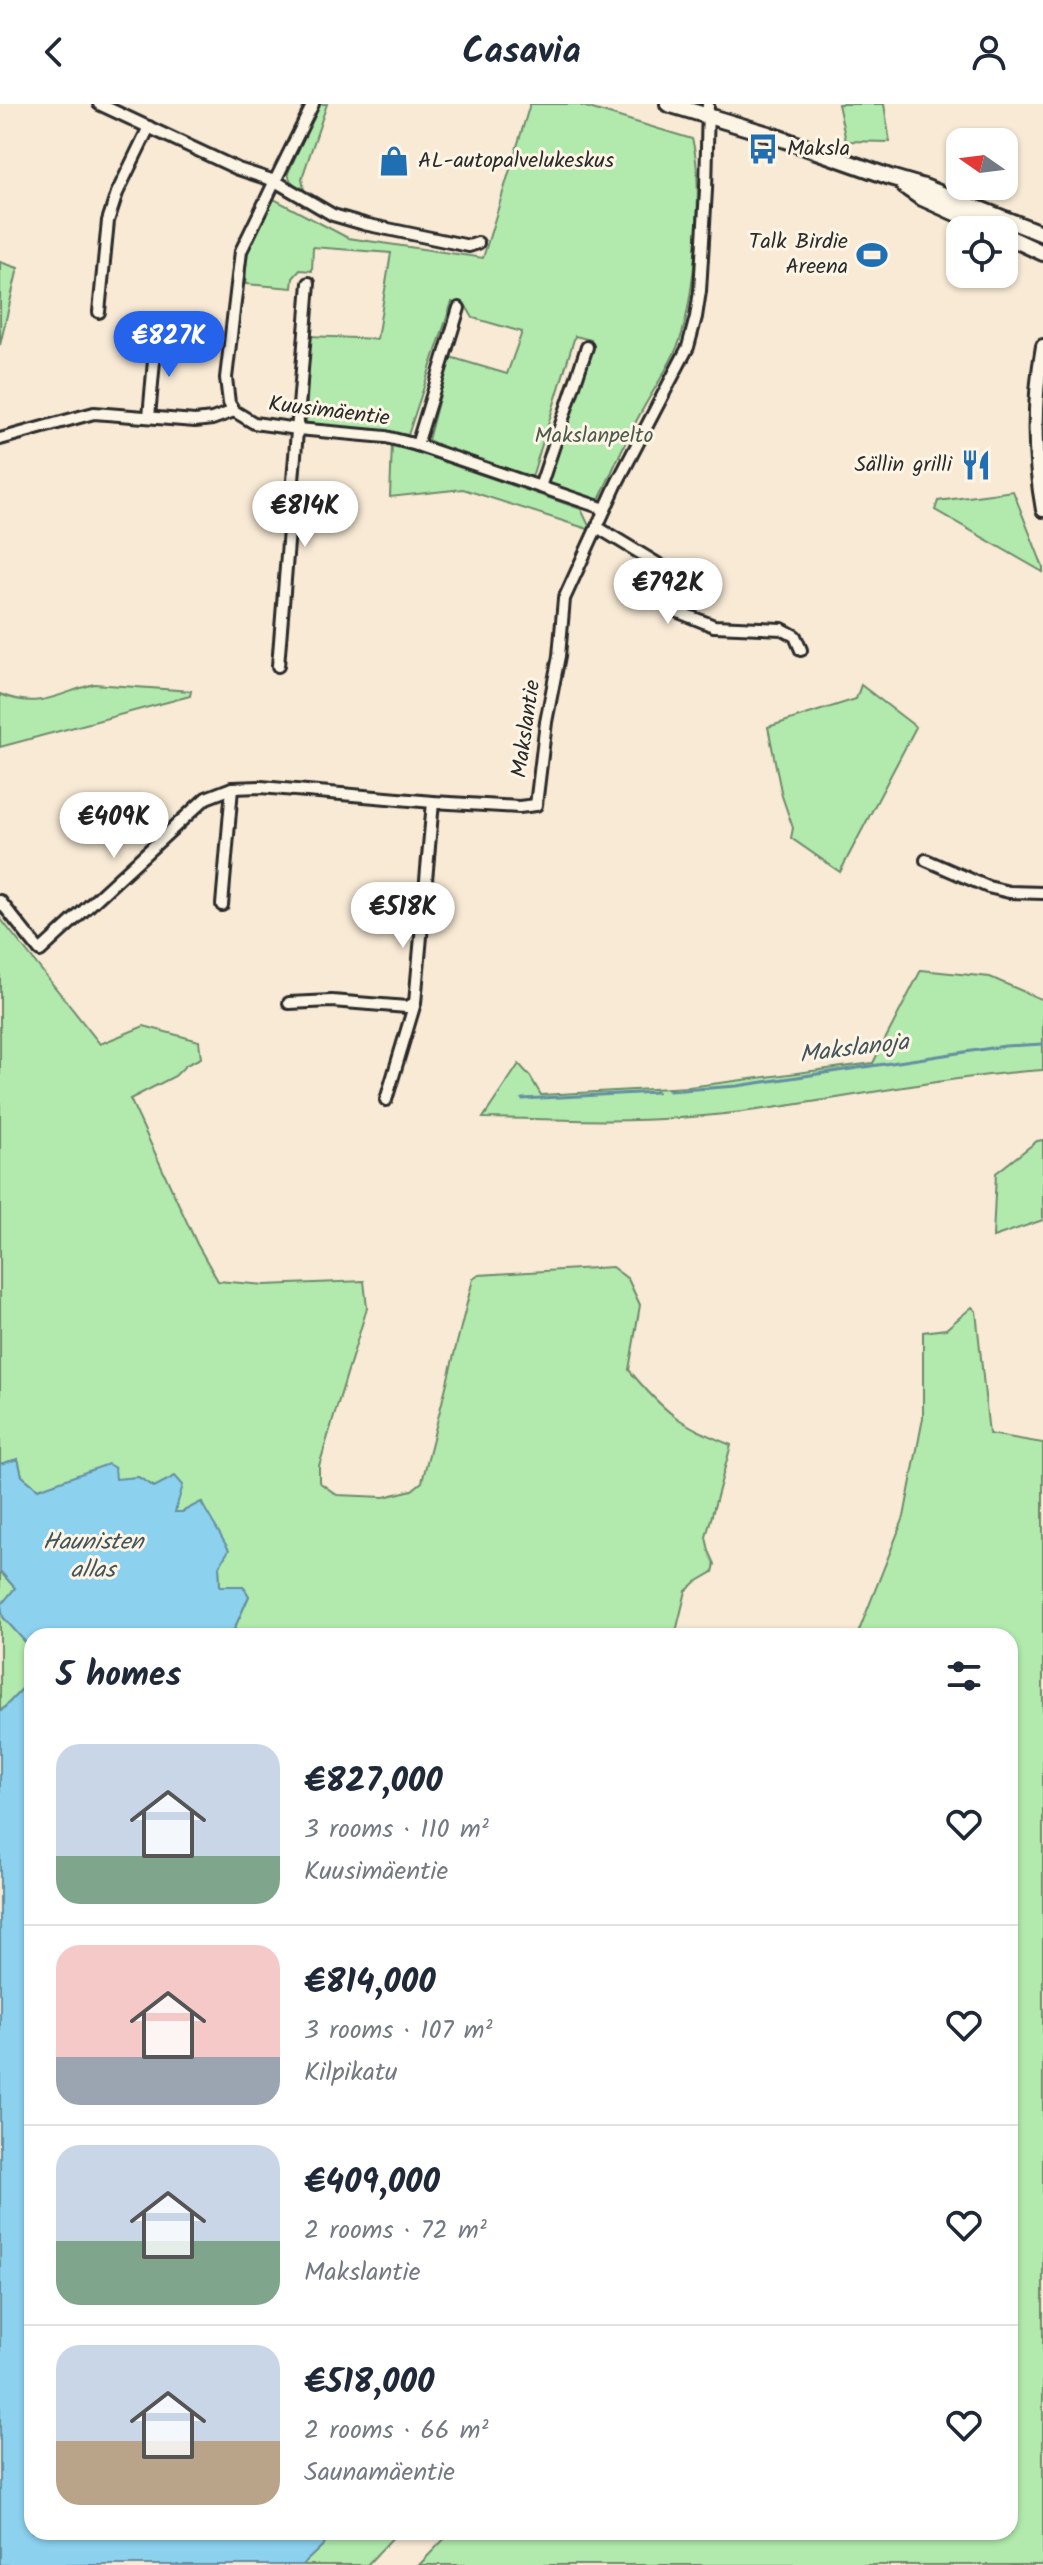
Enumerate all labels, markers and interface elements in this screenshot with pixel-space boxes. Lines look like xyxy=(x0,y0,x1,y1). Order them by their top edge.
text: Casavia xyxy=(462,24,581,81)
icon: back xyxy=(32,30,76,74)
icon: person xyxy=(967,30,1011,74)
north arrow xyxy=(946,128,1018,200)
map controls xyxy=(946,128,1018,288)
bus stop icon: Maksla xyxy=(746,132,780,166)
place label: Maksla xyxy=(787,132,850,167)
shop icon: AL-autopalvelukeskus xyxy=(377,144,411,178)
place label: AL-autopalvelukeskus xyxy=(418,144,615,179)
button: locate xyxy=(946,216,1018,288)
place label: Talk Birdie Areena xyxy=(749,225,848,285)
sports icon: Talk Birdie Areena xyxy=(855,238,889,272)
pin: €827K xyxy=(113,311,225,379)
text: €827K xyxy=(132,316,206,358)
street label: Kuusimäentie xyxy=(266,387,392,437)
park label: Makslanpelto xyxy=(534,419,654,454)
place label: Sällin grilli xyxy=(854,448,953,483)
restaurant icon: Sällin grilli xyxy=(959,448,993,482)
pin: €814K xyxy=(249,481,361,549)
text: €814K xyxy=(270,486,340,528)
pin: €792K xyxy=(612,558,724,626)
text: €792K xyxy=(632,563,704,605)
street label: Makslantie xyxy=(503,678,551,780)
pin: €409K xyxy=(58,792,170,860)
text: €409K xyxy=(78,797,150,839)
pin: €518K xyxy=(347,882,459,950)
text: €518K xyxy=(369,887,437,929)
water label: Makslanoja xyxy=(797,1023,913,1075)
water label: Haunisten allas xyxy=(43,1523,145,1590)
text: 5 homes xyxy=(56,1649,181,1703)
icon: filters xyxy=(942,1654,986,1698)
text: €827,000 xyxy=(304,1755,443,1809)
icon: home xyxy=(120,1776,216,1872)
icon: heart xyxy=(942,1802,986,1846)
text: 3 rooms · 110 m² xyxy=(304,1809,489,1851)
text: Kuusimäentie xyxy=(304,1851,448,1893)
text: €814,000 xyxy=(304,1956,436,2010)
icon: home xyxy=(120,1977,216,2073)
icon: heart xyxy=(942,2003,986,2047)
text: 3 rooms · 107 m² xyxy=(304,2010,493,2052)
text: Kilpikatu xyxy=(304,2052,398,2094)
text: €409,000 xyxy=(304,2156,440,2210)
icon: home xyxy=(120,2177,216,2273)
icon: heart xyxy=(942,2203,986,2247)
text: 2 rooms · 72 m² xyxy=(304,2210,487,2252)
text: Makslantie xyxy=(304,2252,420,2294)
text: €518,000 xyxy=(304,2356,434,2410)
icon: home xyxy=(120,2377,216,2473)
icon: heart xyxy=(942,2403,986,2447)
text: 2 rooms · 66 m² xyxy=(304,2410,489,2452)
text: Saunamäentie xyxy=(304,2452,455,2494)

